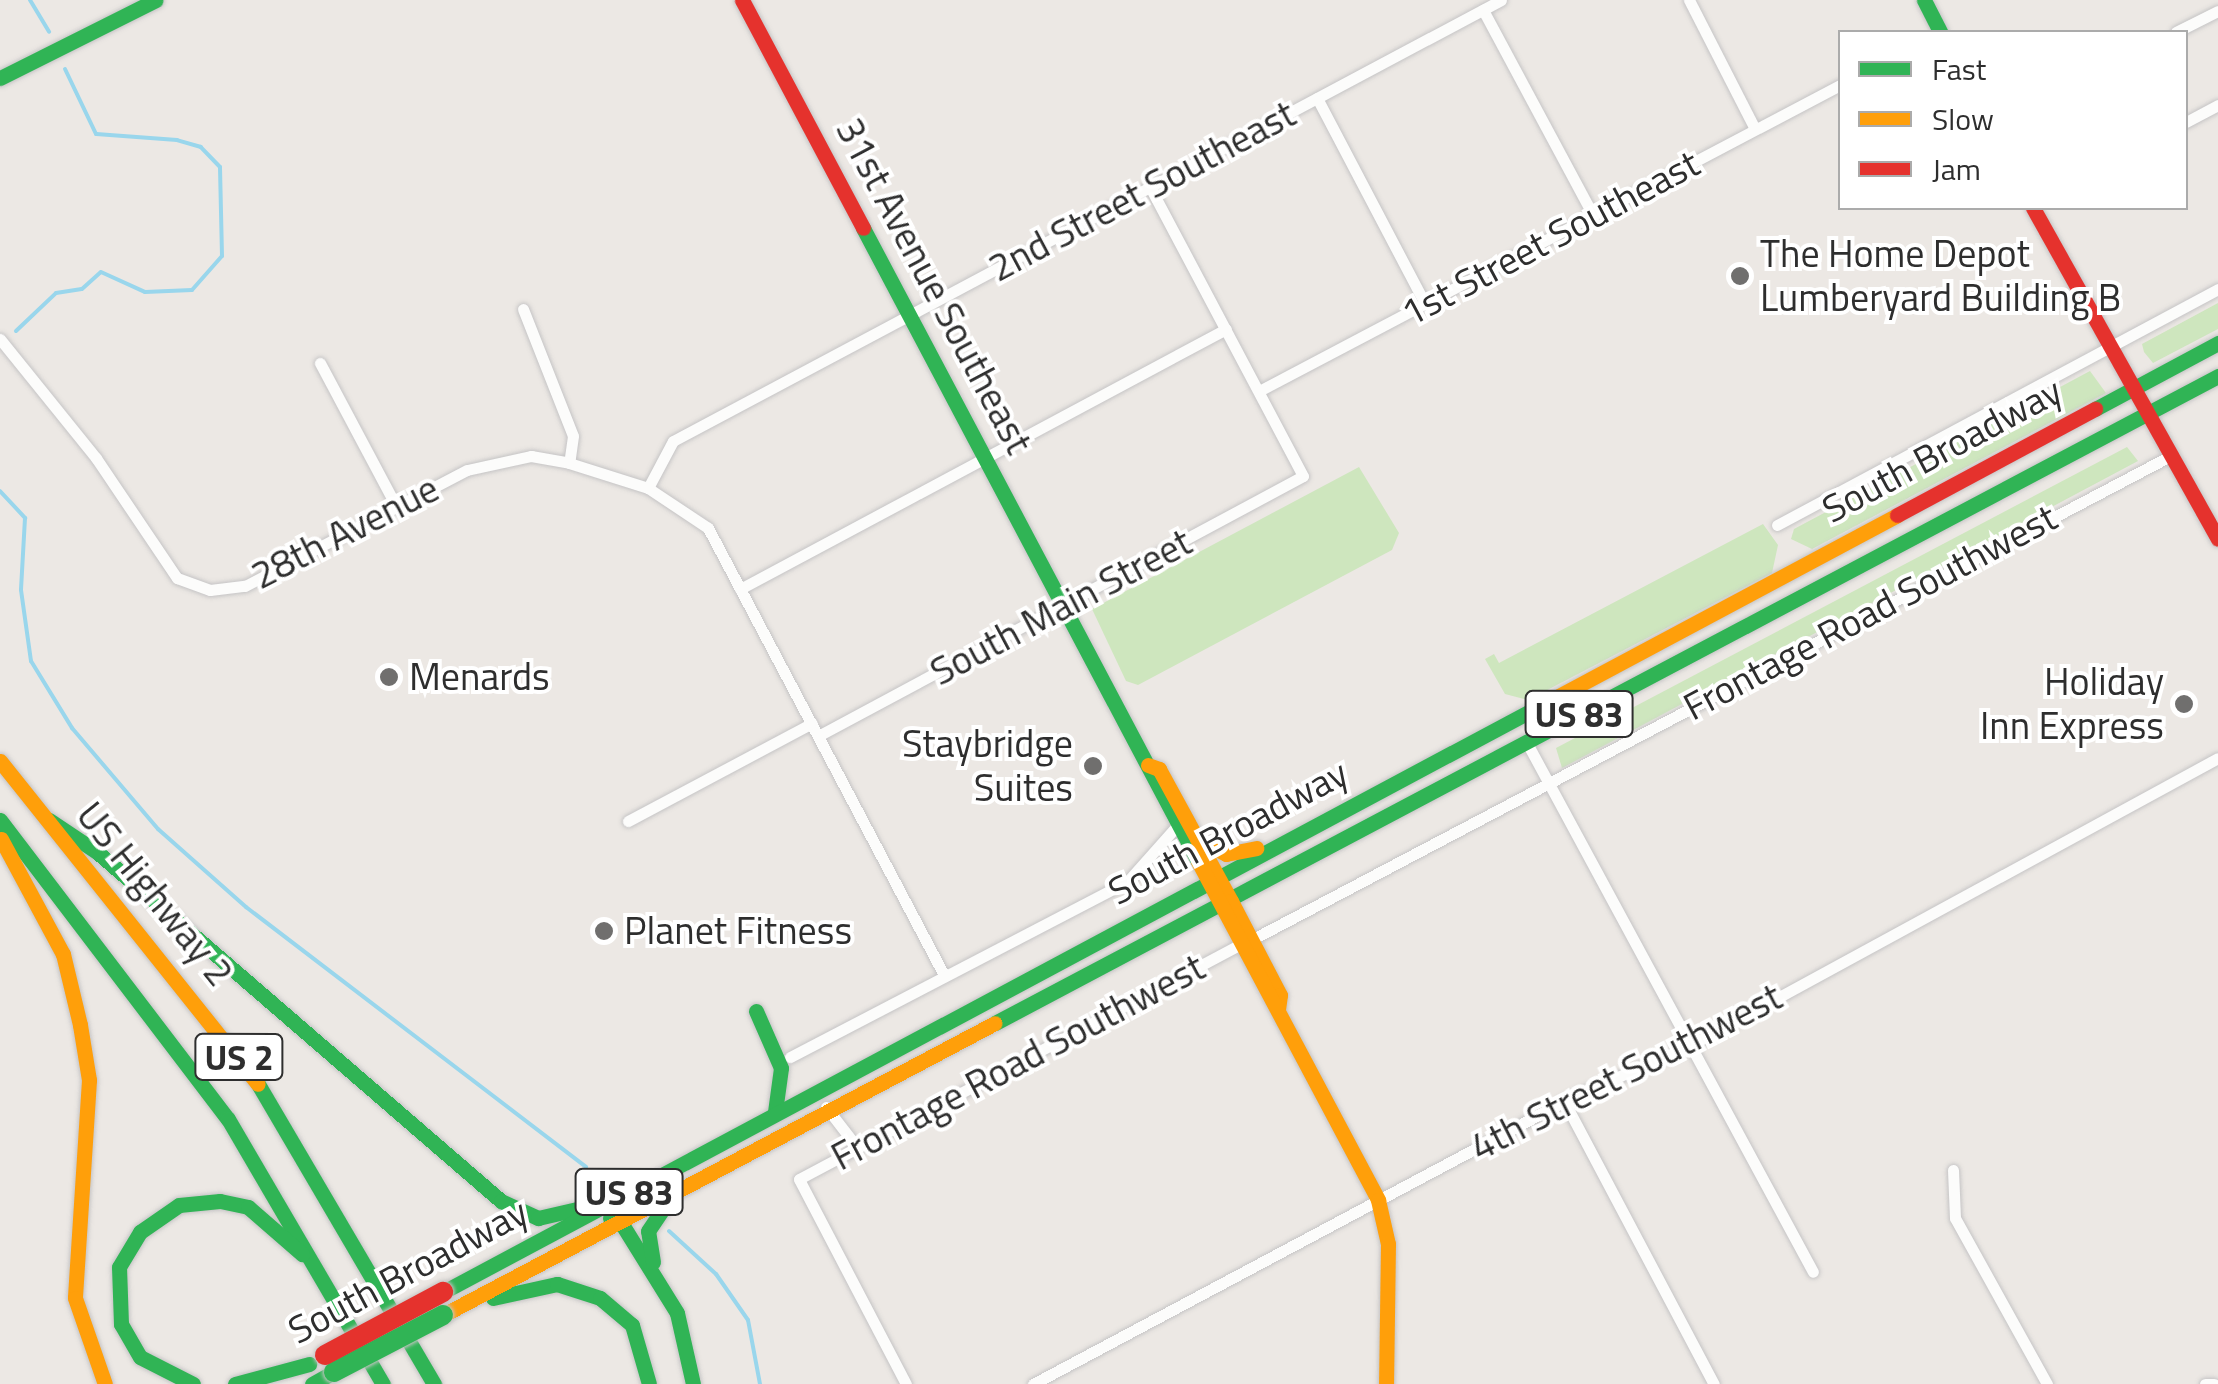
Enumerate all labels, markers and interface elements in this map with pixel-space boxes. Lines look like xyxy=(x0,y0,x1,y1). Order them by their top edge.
legend xyxy=(1838,30,2188,210)
text: Fast xyxy=(1932,46,1986,92)
street label: 2nd Street Southeast xyxy=(981,91,1303,291)
text: Slow xyxy=(1932,96,1994,142)
street label: 31st Avenue Southeast xyxy=(826,111,1042,461)
street label: 1st Street Southeast xyxy=(1393,140,1707,336)
text: Jam xyxy=(1932,146,1981,192)
place label: The Home Depot Lumberyard Building B xyxy=(1760,231,2121,320)
marker: The Home Depot Lumberyard Building B xyxy=(1729,265,1751,287)
street label: South Broadway xyxy=(1815,368,2069,532)
street label: 28th Avenue xyxy=(244,465,446,599)
street label: Frontage Road Southwest xyxy=(1676,494,2064,730)
street label: South Main Street xyxy=(923,519,1199,695)
place label: Menards xyxy=(409,654,550,700)
place label: Holiday Inn Express xyxy=(1980,659,2164,748)
marker: Menards xyxy=(378,666,400,688)
road number: US 83 xyxy=(1524,684,1634,744)
marker: Holiday Inn Express xyxy=(2173,693,2195,715)
place label: Staybridge Suites xyxy=(902,721,1073,811)
street label: South Broadway xyxy=(1101,750,1355,914)
marker: Staybridge Suites xyxy=(1082,755,1104,777)
street label: US Highway 2 xyxy=(67,793,243,995)
place label: Planet Fitness xyxy=(624,908,852,954)
marker: Planet Fitness xyxy=(593,920,615,942)
street label: Frontage Road Southwest xyxy=(824,944,1212,1180)
street label: 4th Street Southwest xyxy=(1463,974,1789,1170)
road number: US 2 xyxy=(194,1027,284,1087)
road number: US 83 xyxy=(574,1162,684,1222)
street label: South Broadway xyxy=(281,1189,535,1353)

